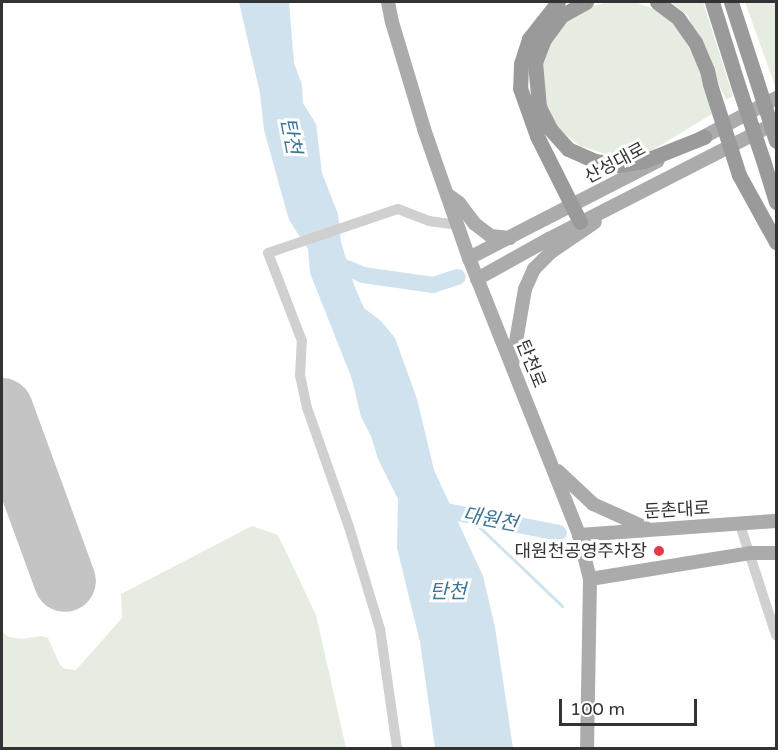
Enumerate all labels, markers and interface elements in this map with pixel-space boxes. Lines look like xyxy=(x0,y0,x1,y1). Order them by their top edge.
water label: 탄천 xyxy=(275,116,305,156)
street label: 산성대로 xyxy=(581,138,649,188)
street label: 탄천로 xyxy=(512,337,550,391)
street label: 둔촌대로 xyxy=(643,497,711,523)
water label: 대원천 xyxy=(461,503,519,537)
place label: 대원천공영주차장 xyxy=(515,540,647,562)
marker: 대원천공영주차장 xyxy=(652,544,666,558)
water label: 탄천 xyxy=(430,580,466,604)
scale bar xyxy=(562,687,700,725)
text: 100 m xyxy=(570,698,625,720)

